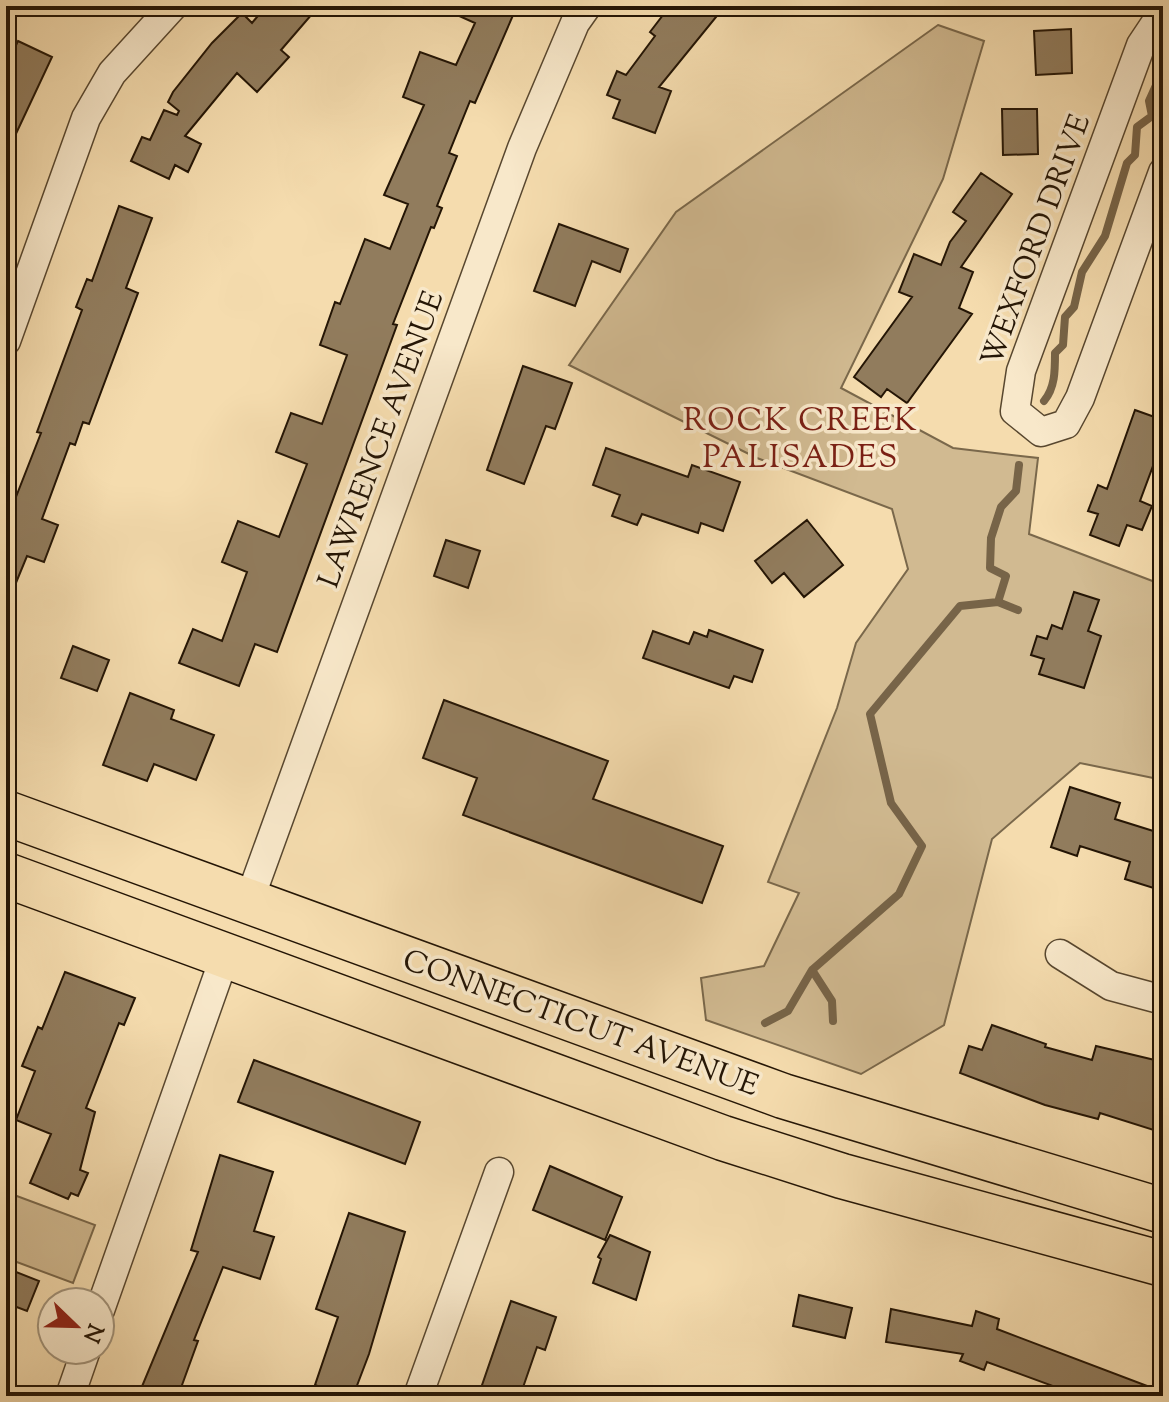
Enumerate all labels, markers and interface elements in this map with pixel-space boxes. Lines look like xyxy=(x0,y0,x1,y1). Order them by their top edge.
street label: WEXFORD DRIVE xyxy=(972,109,1103,373)
street label: LAWRENCE AVENUE xyxy=(309,285,456,594)
district label: ROCK CREEK PALISADES xyxy=(683,399,919,482)
street label: CONNECTICUT AVENUE xyxy=(396,940,764,1109)
north arrow xyxy=(36,1286,116,1366)
text: N xyxy=(73,1318,110,1347)

